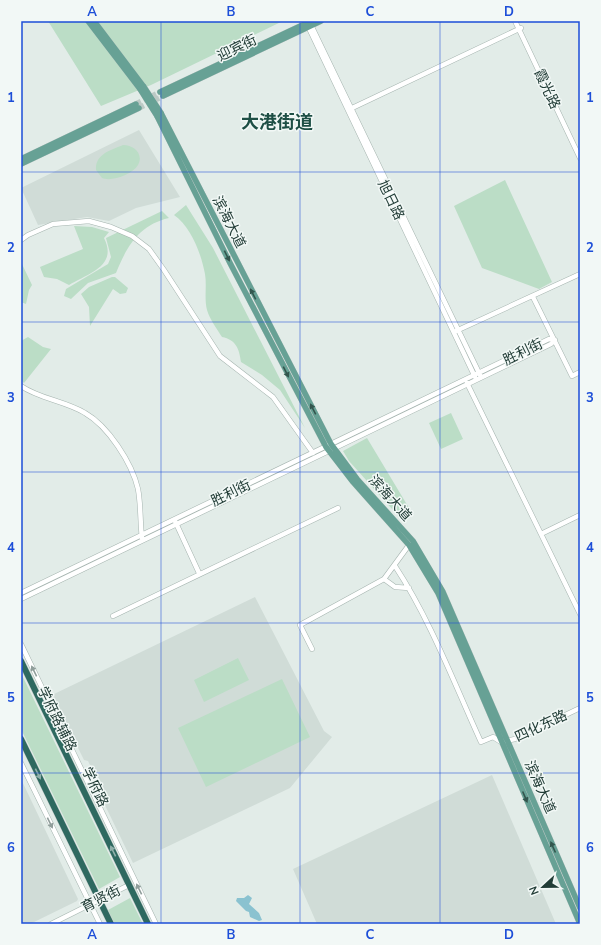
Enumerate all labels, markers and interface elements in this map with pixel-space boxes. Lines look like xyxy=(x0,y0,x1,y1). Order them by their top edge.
text: A xyxy=(87,3,97,21)
text: B xyxy=(227,3,236,21)
text: C xyxy=(366,3,375,21)
text: D xyxy=(504,3,514,21)
street label: 迎宾街 xyxy=(214,30,260,66)
street label: 霞光路 xyxy=(530,66,564,112)
text: 1 xyxy=(7,89,15,107)
text: 1 xyxy=(586,89,594,107)
district label: 大港街道 xyxy=(241,110,313,134)
street label: 旭日路 xyxy=(373,177,409,223)
street label: 滨海大道 xyxy=(208,193,250,251)
text: 2 xyxy=(7,239,15,257)
text: 2 xyxy=(586,239,594,257)
one-way arrow xyxy=(224,250,230,262)
one-way arrow xyxy=(250,288,257,300)
street label: 胜利街 xyxy=(500,334,546,370)
one-way arrow xyxy=(283,366,290,377)
text: 3 xyxy=(7,389,15,407)
text: 3 xyxy=(586,389,594,407)
one-way arrow xyxy=(310,404,316,415)
street label: 滨海大道 xyxy=(364,471,416,525)
street label: 胜利街 xyxy=(208,475,254,511)
text: 4 xyxy=(7,539,15,557)
text: 4 xyxy=(586,539,594,557)
one-way arrow xyxy=(31,665,37,677)
street label: 学府路辅路 xyxy=(33,683,81,755)
text: 5 xyxy=(7,689,15,707)
text: 5 xyxy=(586,689,594,707)
street label: 四化东路 xyxy=(512,706,570,746)
street label: 滨海大道 xyxy=(520,758,560,816)
street label: 学府路 xyxy=(77,764,113,810)
one-way arrow xyxy=(35,768,41,780)
one-way arrow xyxy=(522,792,528,803)
one-way arrow xyxy=(47,817,54,828)
text: 6 xyxy=(7,839,15,857)
text: 6 xyxy=(586,839,594,857)
one-way arrow xyxy=(550,841,556,852)
one-way arrow xyxy=(110,845,116,857)
north arrow xyxy=(523,867,563,907)
street label: 育贤街 xyxy=(78,881,124,917)
one-way arrow xyxy=(136,883,142,895)
text: N xyxy=(526,884,543,897)
text: A xyxy=(87,926,97,944)
text: B xyxy=(227,926,236,944)
text: C xyxy=(366,926,375,944)
text: D xyxy=(504,926,514,944)

